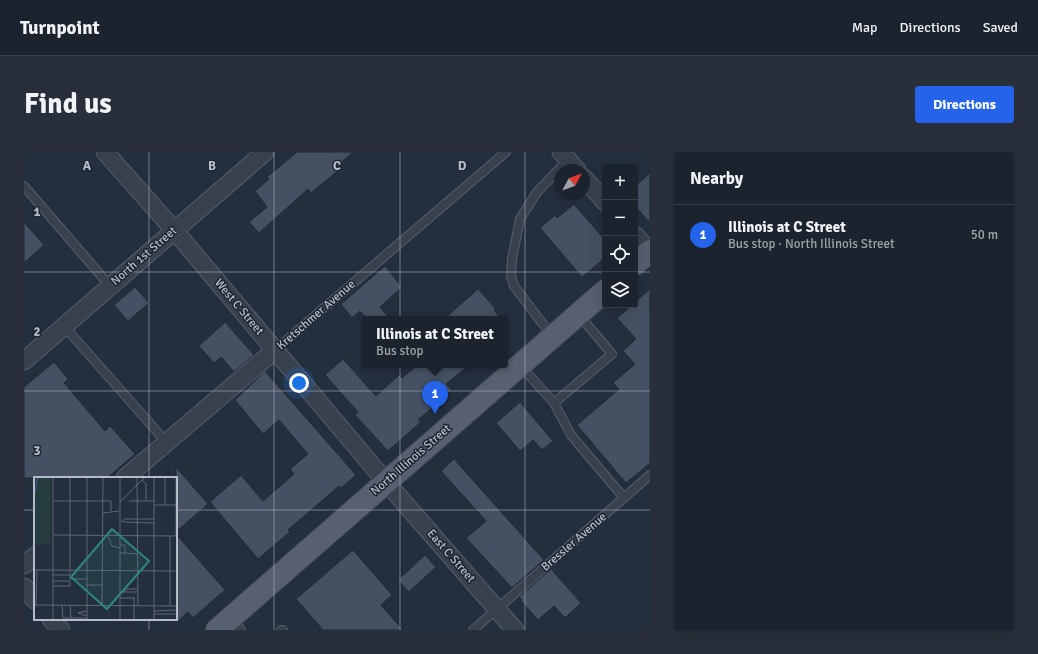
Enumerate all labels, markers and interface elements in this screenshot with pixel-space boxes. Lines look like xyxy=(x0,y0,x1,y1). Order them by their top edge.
text: Turnpoint xyxy=(20,16,100,40)
text: Map xyxy=(852,19,878,36)
text: Directions xyxy=(900,19,961,36)
text: Saved xyxy=(983,19,1018,36)
button: Directions xyxy=(915,86,1014,123)
text: Find us xyxy=(24,87,112,121)
text: A xyxy=(83,158,92,174)
text: B xyxy=(208,158,216,174)
text: C xyxy=(333,158,341,174)
text: D xyxy=(458,158,467,174)
north arrow xyxy=(554,164,590,200)
map controls xyxy=(602,164,638,308)
button: + xyxy=(602,164,638,200)
text: Nearby xyxy=(690,168,743,189)
button: − xyxy=(602,200,638,236)
text: 1 xyxy=(33,204,41,220)
text: Illinois at C Street xyxy=(728,218,846,236)
street label: North 1st Street xyxy=(108,223,180,289)
text: 1 xyxy=(699,227,707,243)
text: 50 m xyxy=(971,227,998,243)
button: locate xyxy=(602,236,638,272)
text: Bus stop · North Illinois Street xyxy=(728,236,895,252)
button: layers xyxy=(602,272,638,308)
street label: West C Street xyxy=(211,276,267,338)
street label: Kretschmer Avenue xyxy=(274,277,358,353)
popup xyxy=(362,316,508,368)
text: 2 xyxy=(33,324,41,340)
text: Illinois at C Street xyxy=(376,325,494,343)
text: Bus stop xyxy=(376,343,423,359)
your location xyxy=(289,373,309,393)
pin: 1 xyxy=(422,381,448,414)
street label: North Illinois Street xyxy=(368,421,454,499)
text: 3 xyxy=(33,443,41,459)
inset map xyxy=(34,477,177,620)
street label: Bressler Avenue xyxy=(538,510,610,574)
street label: East C Street xyxy=(424,526,478,586)

